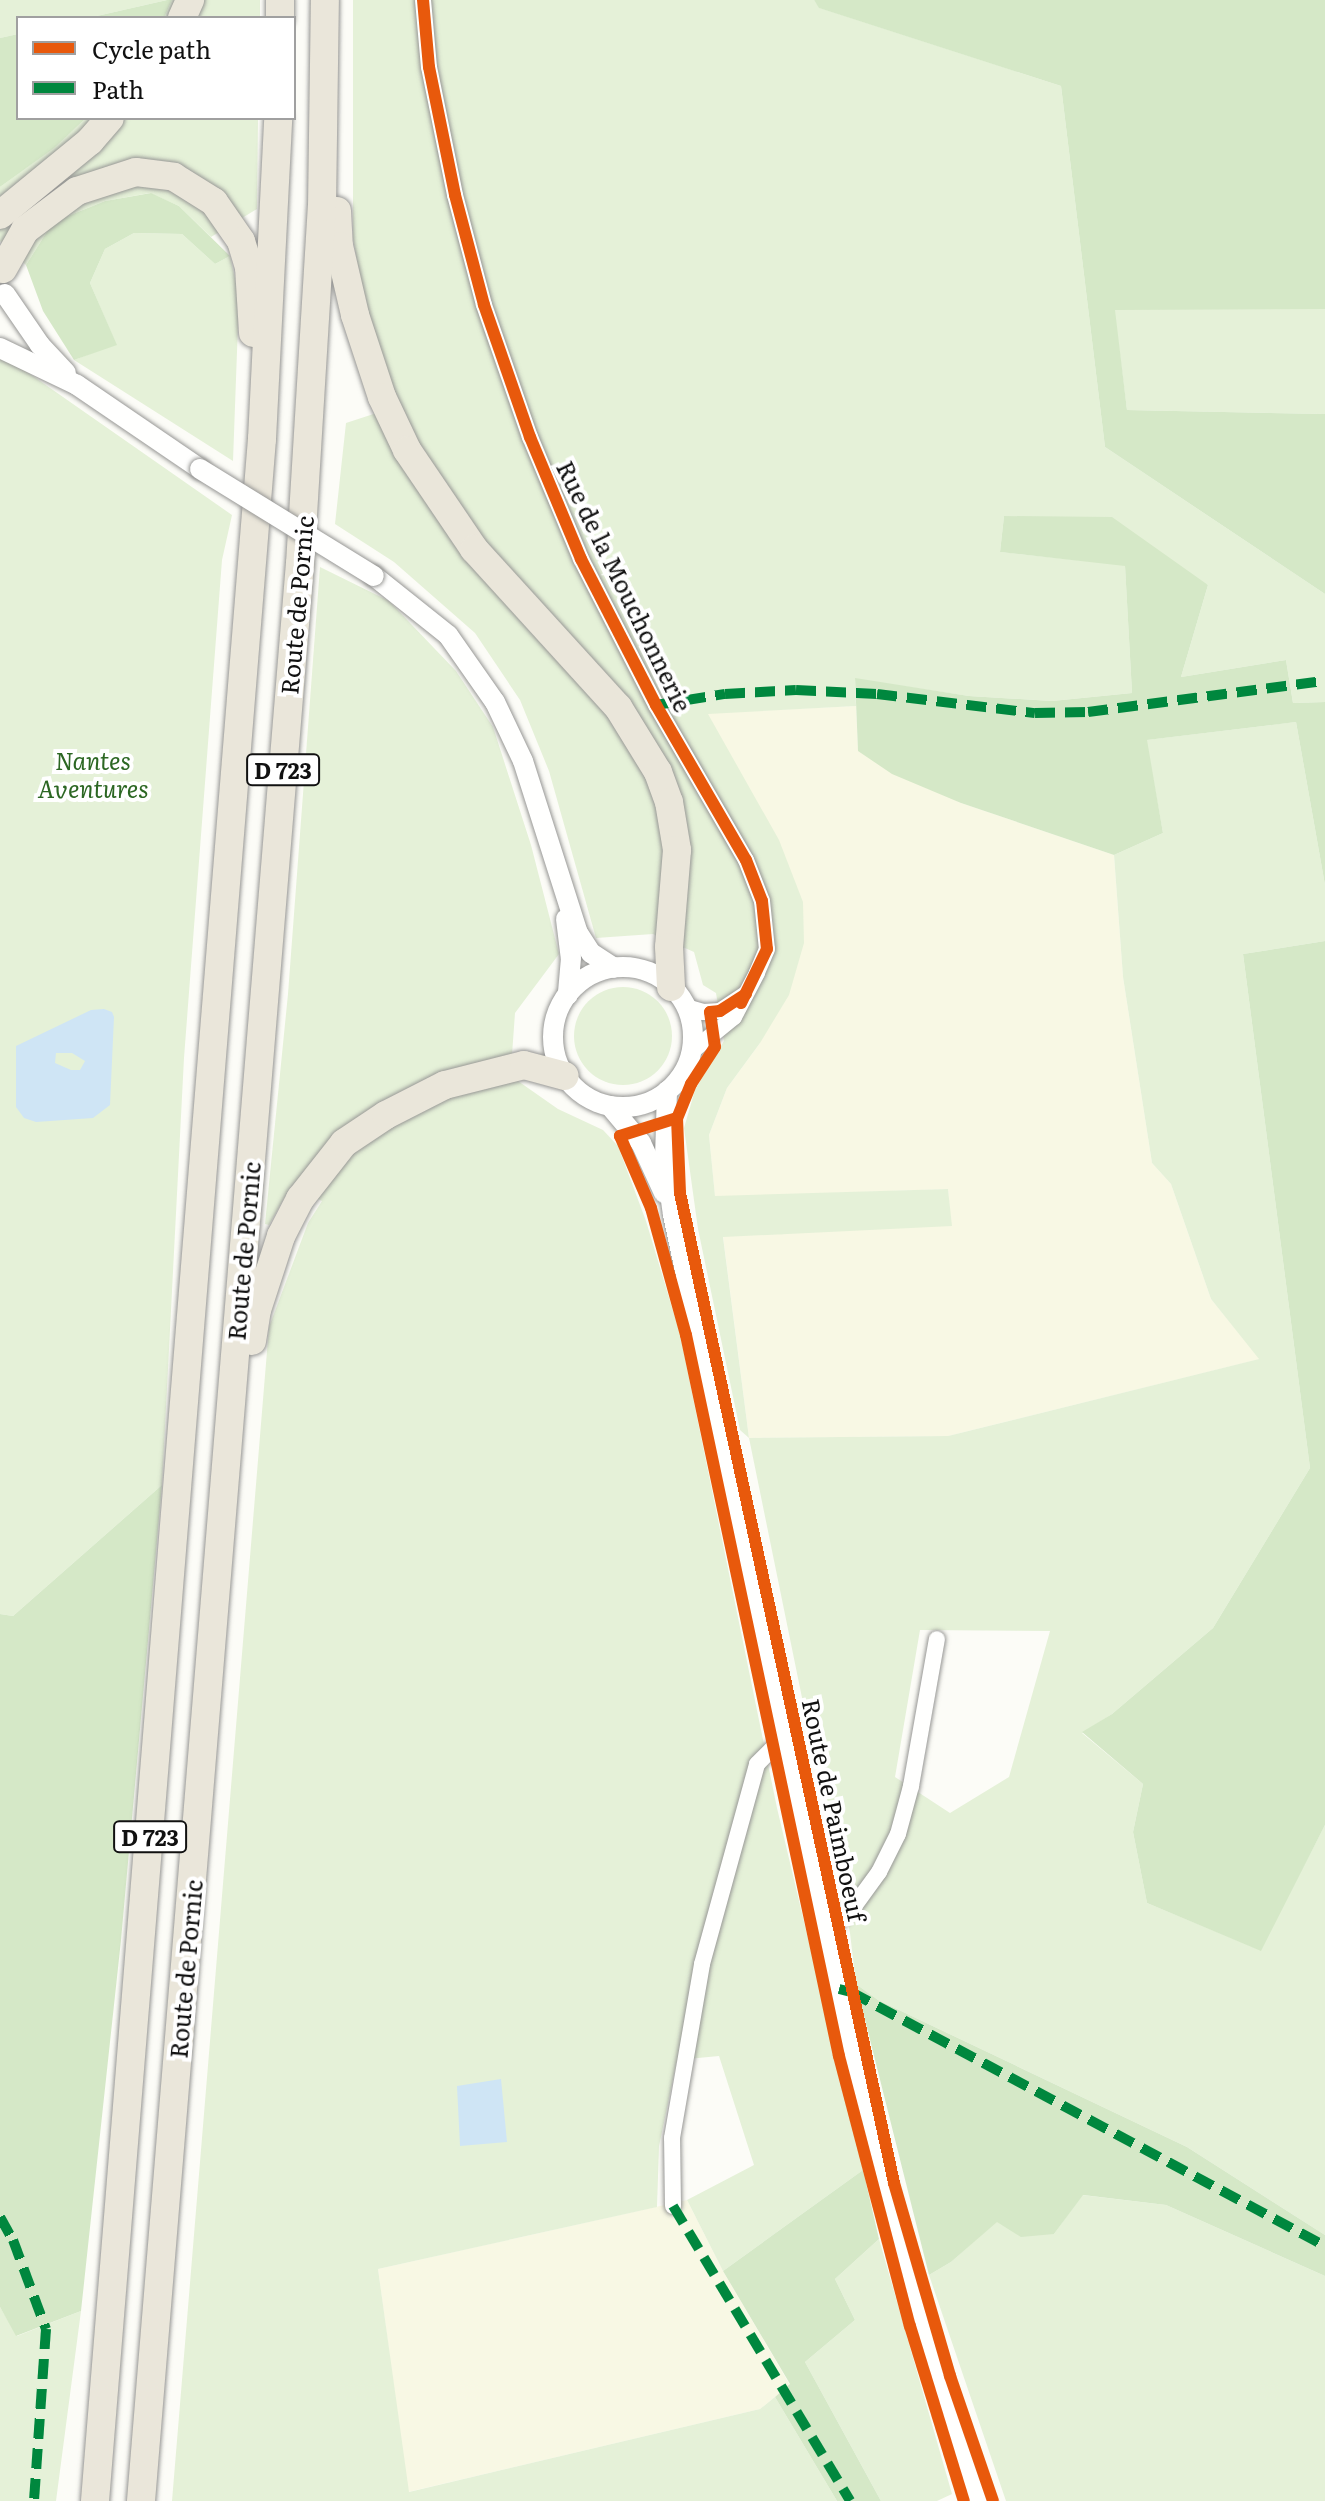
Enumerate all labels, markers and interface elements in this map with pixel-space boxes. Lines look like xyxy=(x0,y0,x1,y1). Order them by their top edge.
legend xyxy=(16,16,296,120)
text: Cycle path xyxy=(92,31,211,66)
text: Path xyxy=(92,71,144,106)
street label: Rue de la Mouchonnerie xyxy=(552,456,698,716)
street label: Route de Pornic xyxy=(274,515,318,695)
park label: Nantes Aventures xyxy=(37,746,149,802)
road number: D 723 xyxy=(245,752,321,788)
street label: Route de Pornic xyxy=(221,1161,265,1341)
street label: Route de Paimboeuf xyxy=(797,1696,873,1924)
road number: D 723 xyxy=(112,1819,188,1855)
street label: Route de Pornic xyxy=(163,1879,207,2059)

